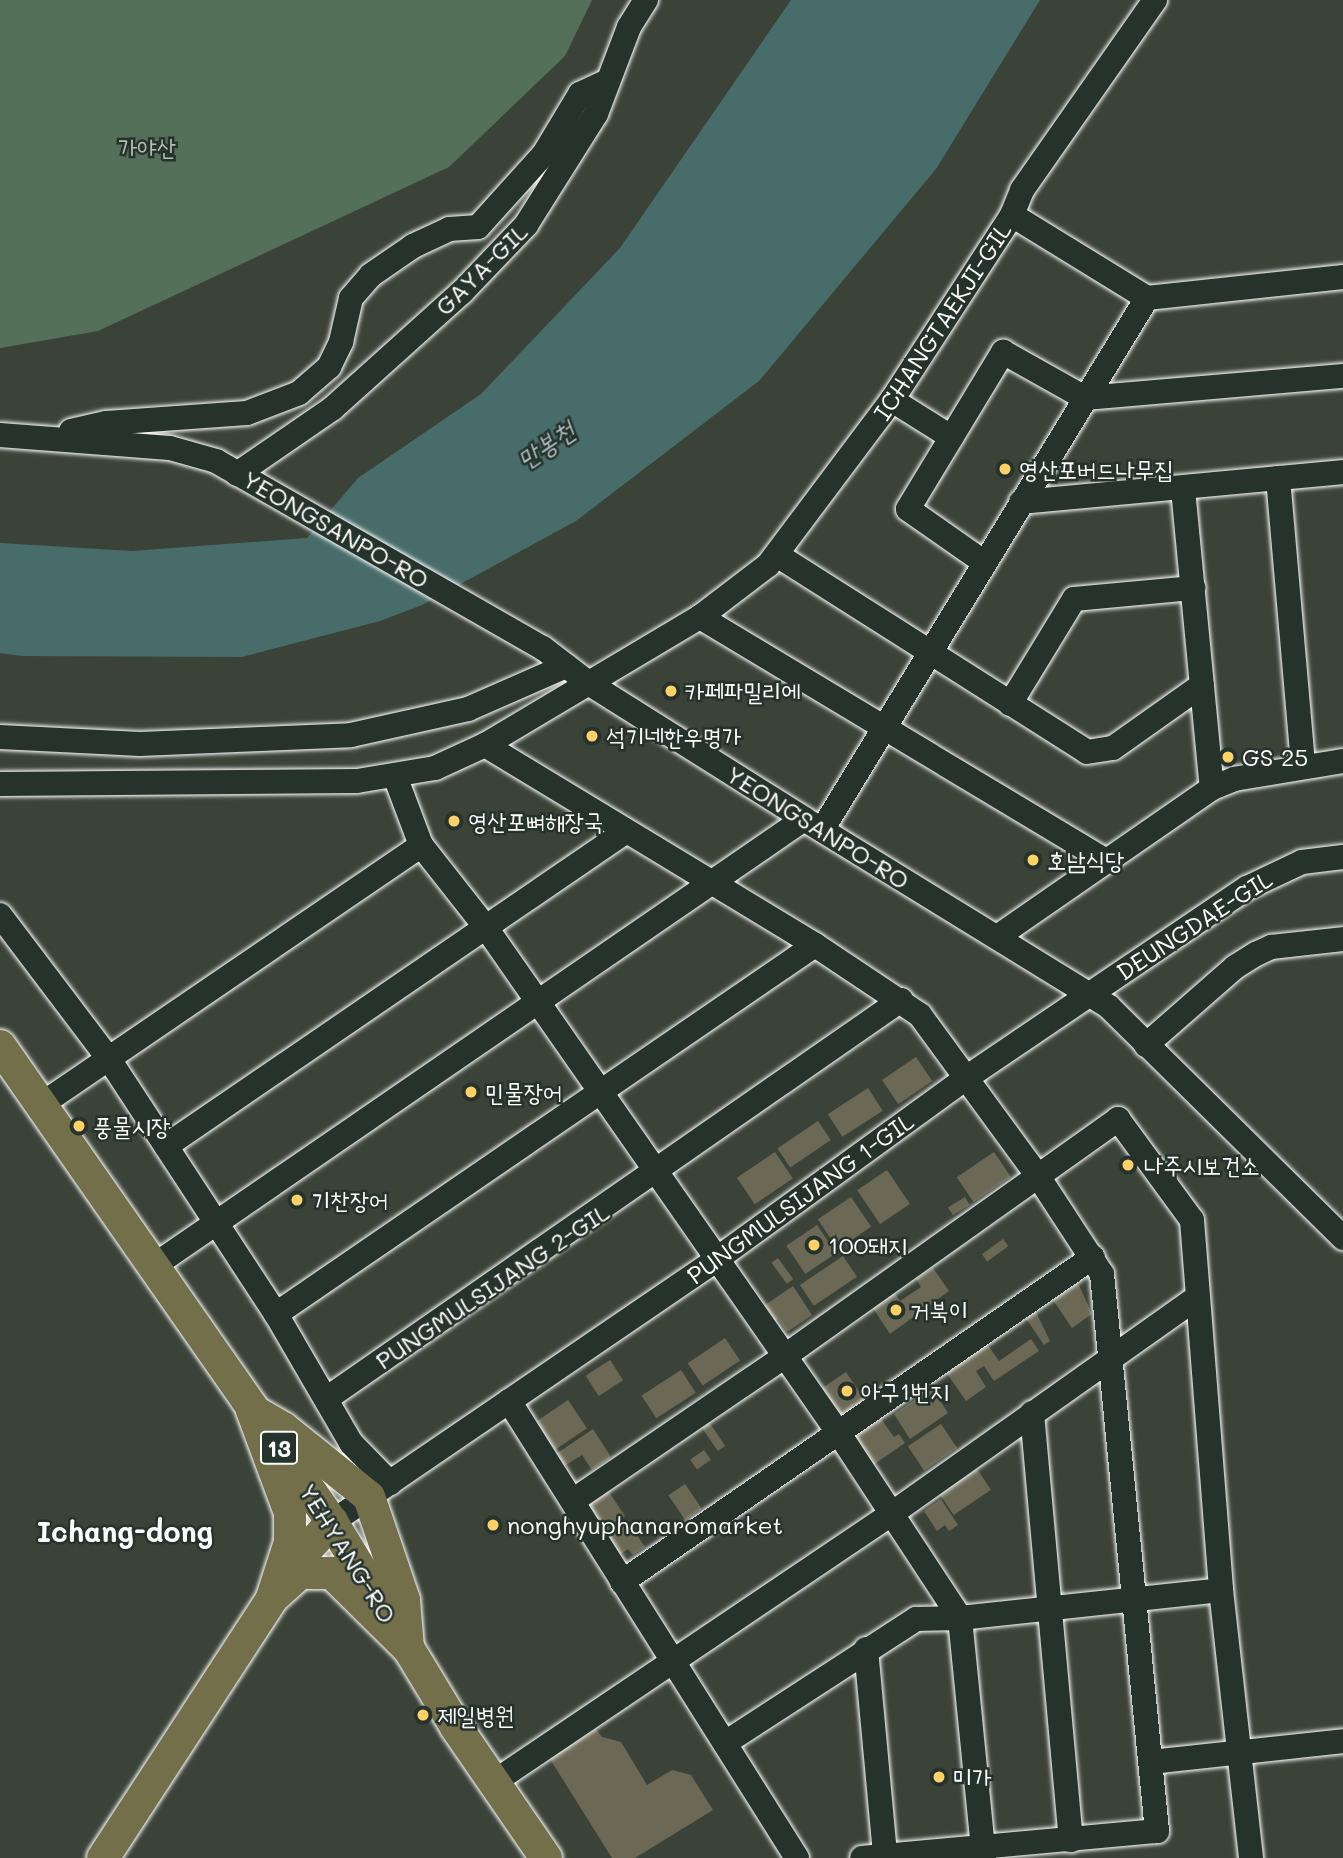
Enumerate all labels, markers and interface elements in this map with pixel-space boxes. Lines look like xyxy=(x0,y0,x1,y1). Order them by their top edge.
park label: 가야산 xyxy=(118,133,176,161)
street label: GAYA-GIL xyxy=(429,217,533,321)
street label: ICHANGTAEKJI-GIL xyxy=(867,217,1017,425)
water label: 만봉천 xyxy=(511,415,581,475)
place label: 영산포버드나무집 xyxy=(1019,455,1174,483)
marker: 영산포버드나무집 xyxy=(997,461,1013,477)
street label: YEONGSANPO-RO xyxy=(238,464,434,594)
place label: 카페파밀리에 xyxy=(685,677,801,705)
marker: 카페파밀리에 xyxy=(663,683,679,699)
place label: 석기네한우명가 xyxy=(606,722,741,750)
marker: 석기네한우명가 xyxy=(584,728,600,744)
place label: GS 25 xyxy=(1242,743,1308,771)
marker: GS 25 xyxy=(1220,749,1236,765)
street label: YEONGSANPO-RO xyxy=(721,759,915,895)
place label: 영산포뼈해장국 xyxy=(468,807,603,835)
marker: 영산포뼈해장국 xyxy=(446,813,462,829)
place label: 호남식당 xyxy=(1047,846,1124,874)
marker: 호남식당 xyxy=(1025,852,1041,868)
street label: DEUNGDAE-GIL xyxy=(1111,864,1277,986)
place label: 민물장어 xyxy=(485,1078,562,1106)
marker: 민물장어 xyxy=(463,1084,479,1100)
street label: PUNGMULSIJANG 1-GIL xyxy=(681,1106,919,1290)
place label: 풍물시장 xyxy=(93,1112,170,1140)
marker: 풍물시장 xyxy=(71,1118,87,1134)
place label: 나주시보건소 xyxy=(1144,1151,1260,1179)
marker: 나주시보건소 xyxy=(1118,1155,1138,1175)
place label: 기찬장어 xyxy=(311,1186,388,1214)
marker: 기찬장어 xyxy=(289,1192,305,1208)
street label: PUNGMULSIJANG 2-GIL xyxy=(370,1197,614,1375)
place label: 100돼지 xyxy=(828,1231,907,1259)
marker: 100돼지 xyxy=(806,1237,822,1253)
place label: 거북이 xyxy=(910,1296,968,1324)
marker: 거북이 xyxy=(888,1302,904,1318)
place label: 아구1번지 xyxy=(861,1377,949,1405)
marker: 아구1번지 xyxy=(839,1383,855,1399)
road number: 13 xyxy=(260,1428,298,1468)
street label: YEHYANG-RO xyxy=(294,1478,402,1628)
place label: nonghyuphanaromarket xyxy=(507,1511,783,1539)
district label: Ichang-dong xyxy=(37,1514,213,1548)
marker: nonghyuphanaromarket xyxy=(485,1517,501,1533)
place label: 제일병원 xyxy=(437,1701,514,1729)
marker: 제일병원 xyxy=(415,1707,431,1723)
place label: 미가 xyxy=(953,1763,992,1791)
marker: 미가 xyxy=(931,1769,947,1785)

